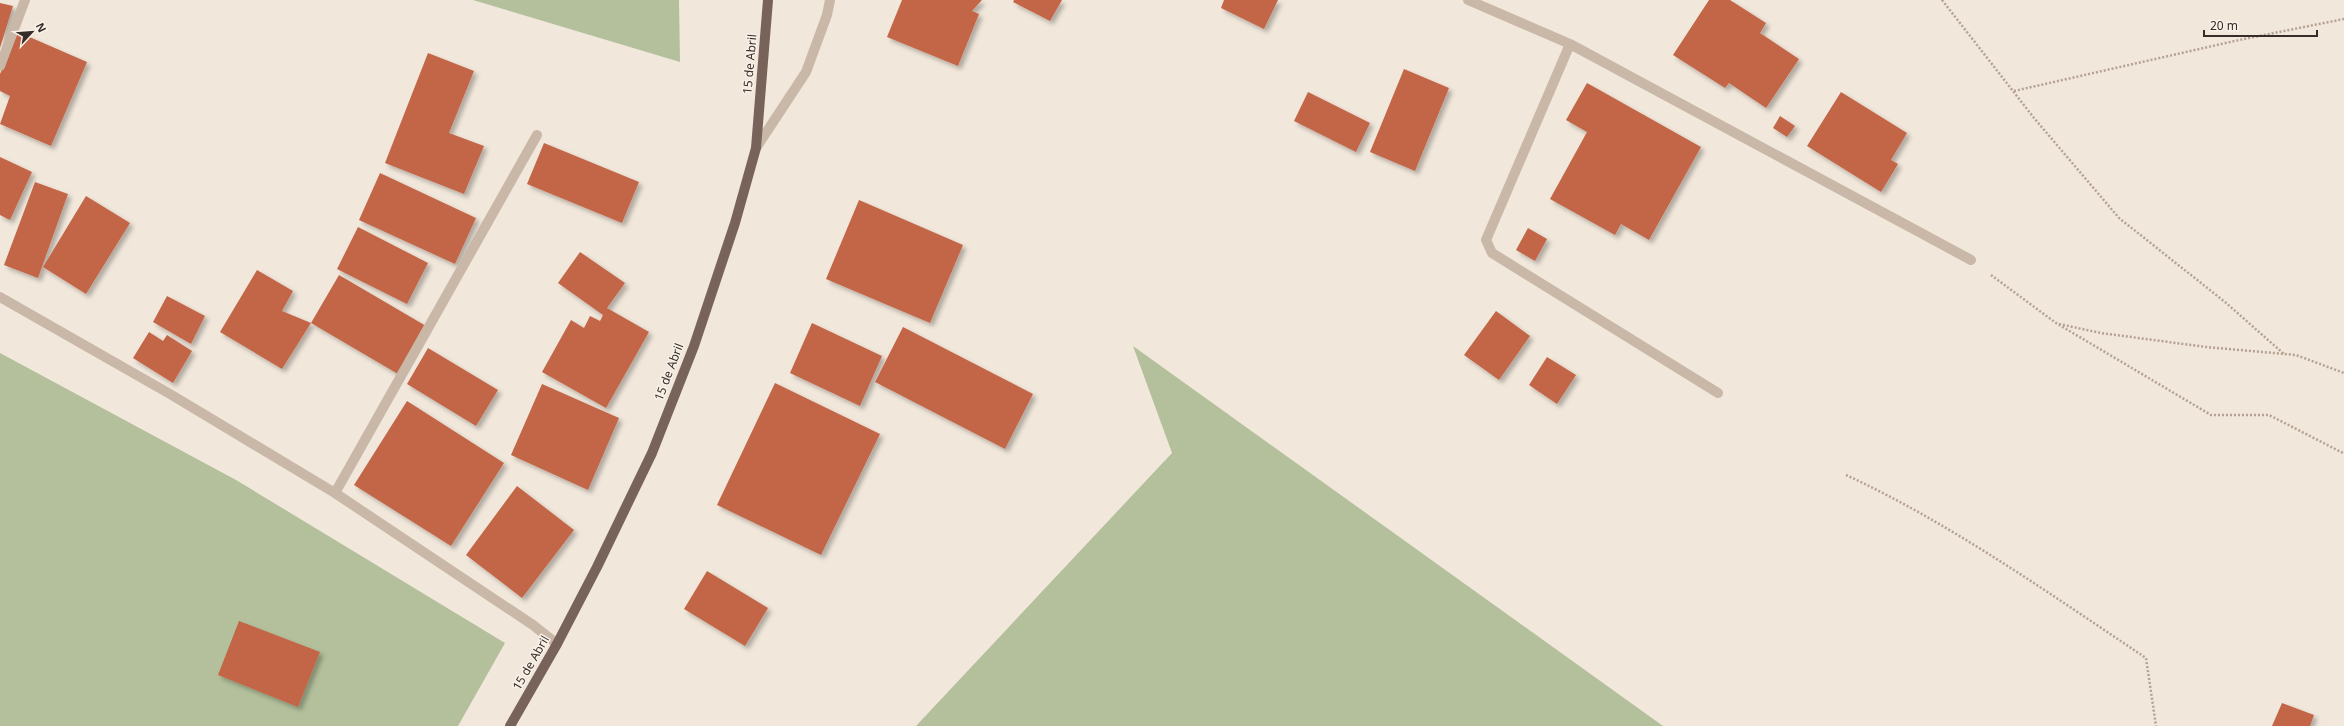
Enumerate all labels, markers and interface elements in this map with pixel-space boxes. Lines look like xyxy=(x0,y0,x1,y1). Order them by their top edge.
north arrow xyxy=(12,12,52,52)
scale bar xyxy=(2204,12,2317,38)
text: 20 m xyxy=(2210,17,2238,34)
text: N xyxy=(33,20,50,35)
street label: 15 de Abril xyxy=(738,33,761,95)
street label: 15 de Abril xyxy=(650,341,687,403)
street label: 15 de Abril xyxy=(508,632,553,693)

